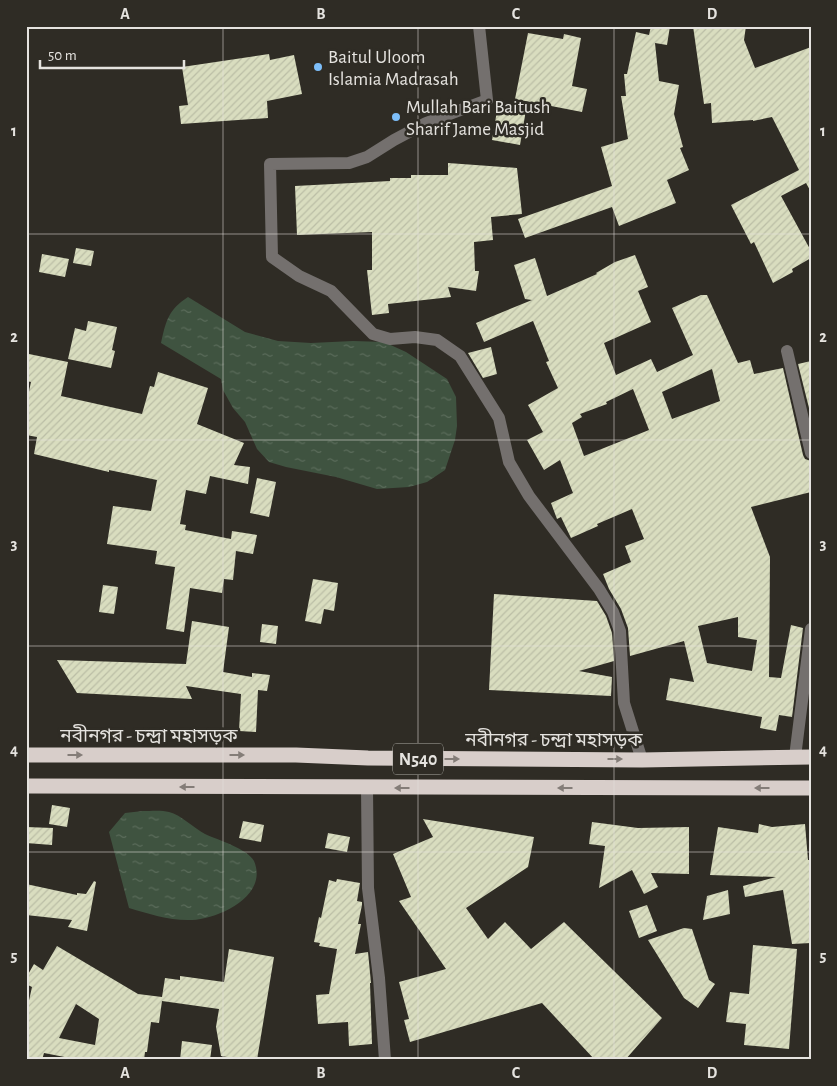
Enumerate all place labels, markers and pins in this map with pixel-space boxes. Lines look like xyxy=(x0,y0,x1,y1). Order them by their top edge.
place label: Baitul Uloom Islamia Madrasah xyxy=(328,48,459,89)
marker: Baitul Uloom Islamia Madrasah xyxy=(312,61,324,73)
place label: Mullah Bari Baitush Sharif Jame Masjid xyxy=(406,98,550,139)
marker: Mullah Bari Baitush Sharif Jame Masjid xyxy=(390,111,402,123)

